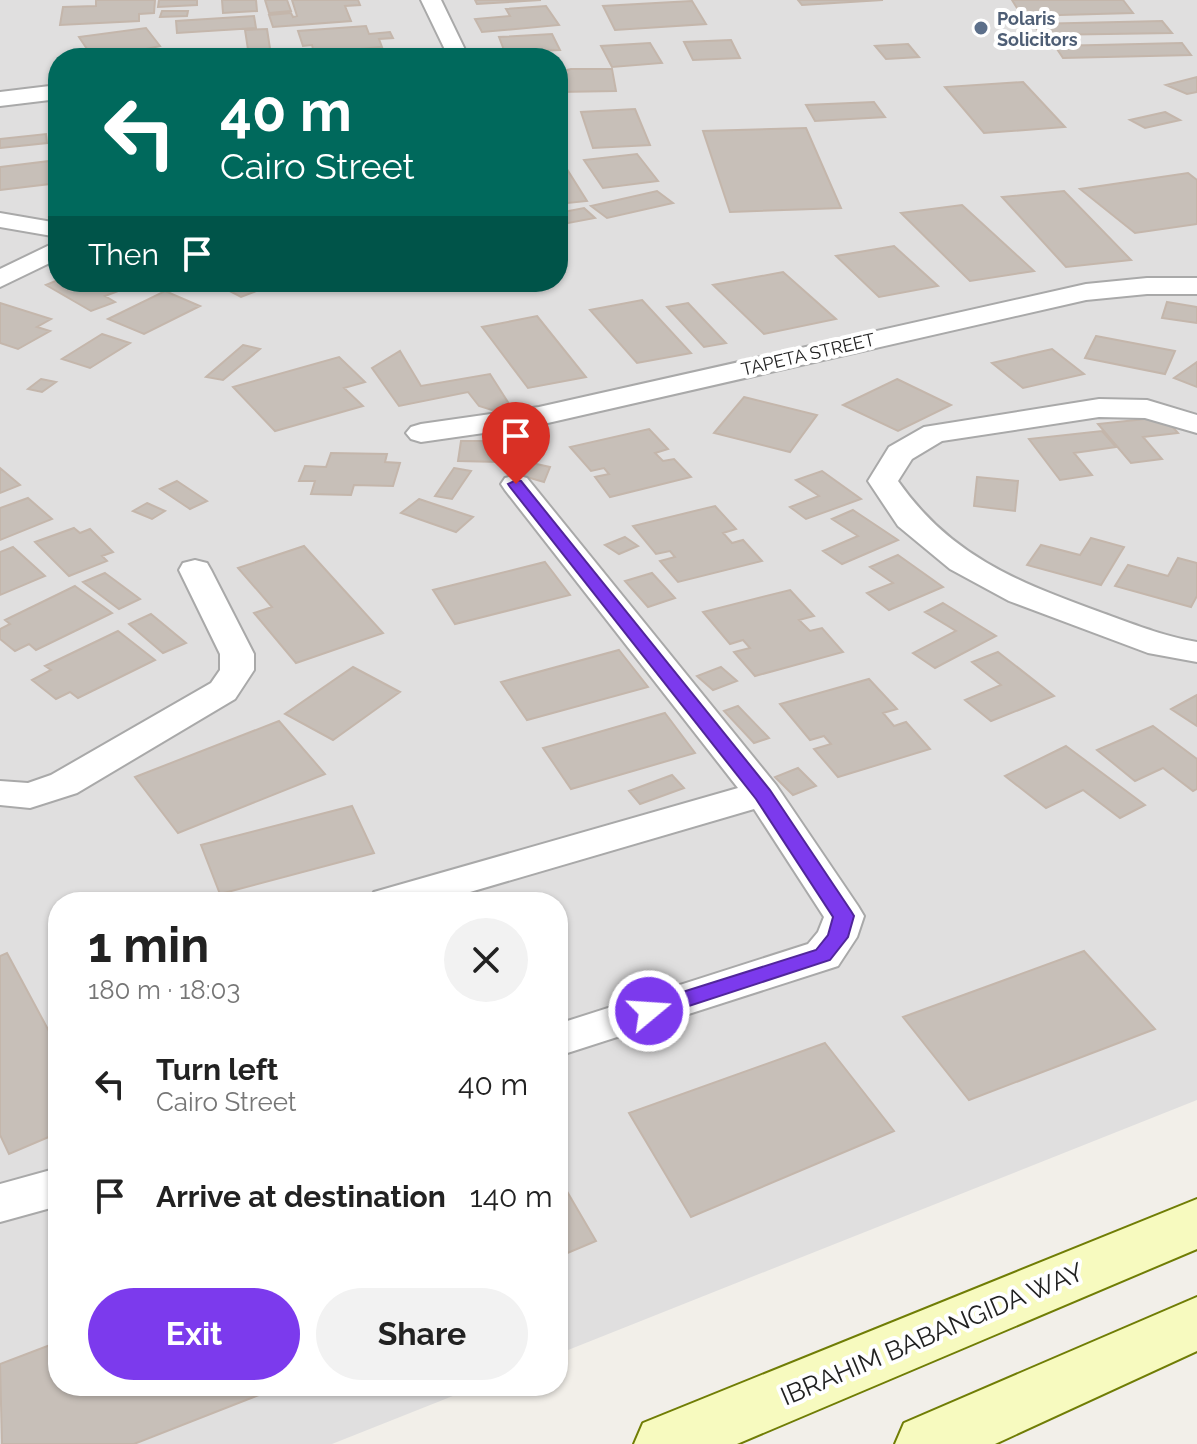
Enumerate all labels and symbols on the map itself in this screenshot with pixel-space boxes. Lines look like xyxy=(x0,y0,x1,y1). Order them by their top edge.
place label: Polaris Solicitors xyxy=(997,8,1078,50)
marker: Polaris Solicitors xyxy=(972,19,990,37)
street label: TAPETA STREET xyxy=(739,328,877,380)
pin xyxy=(482,402,550,484)
position arrow xyxy=(607,969,691,1053)
street label: IBRAHIM BABANGIDA WAY xyxy=(776,1256,1088,1411)

